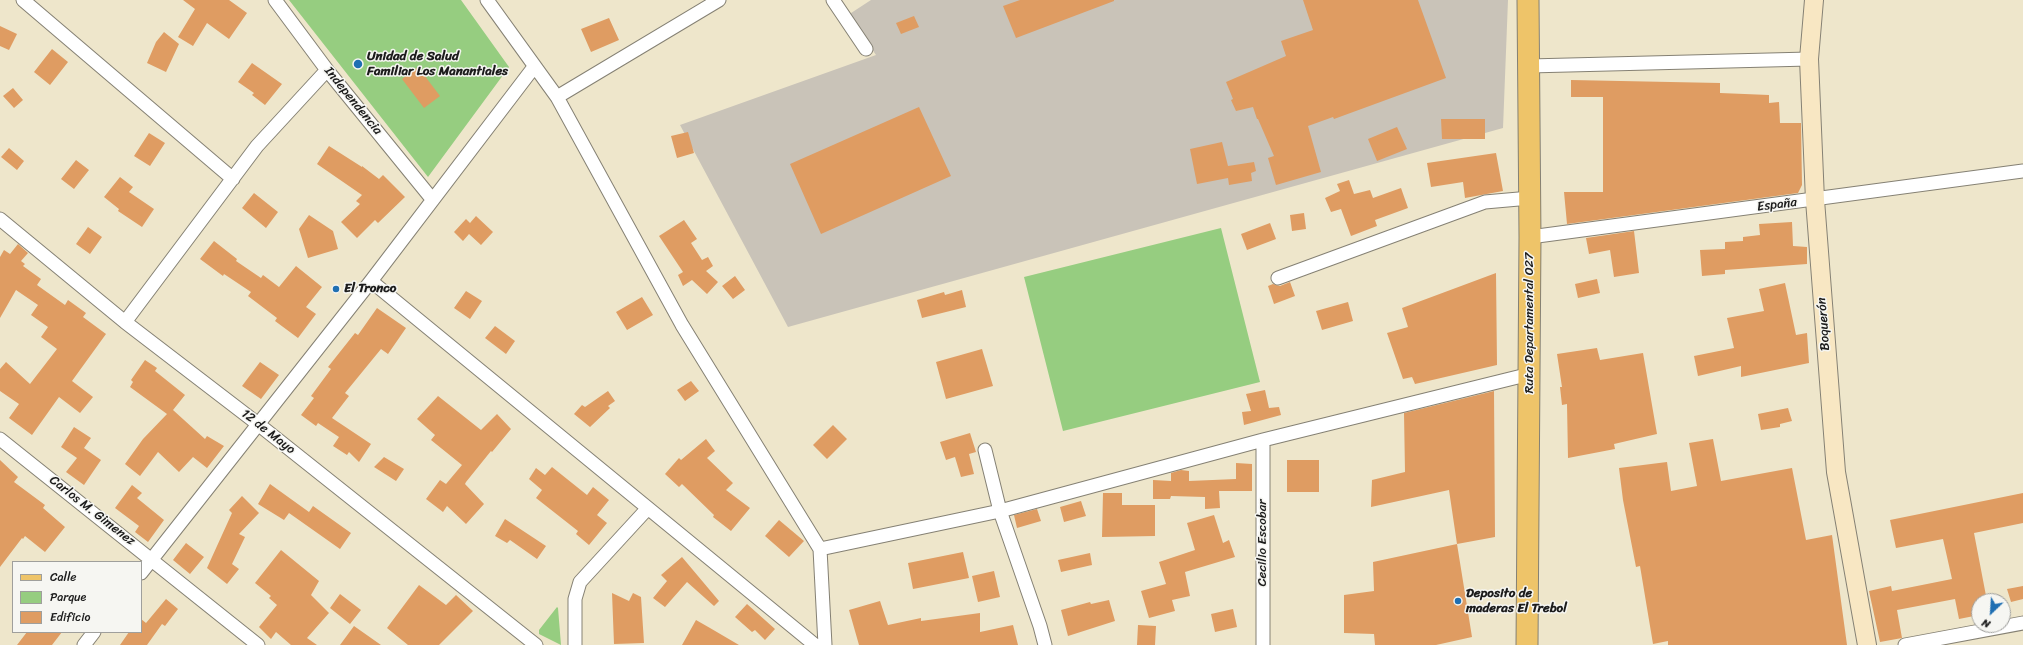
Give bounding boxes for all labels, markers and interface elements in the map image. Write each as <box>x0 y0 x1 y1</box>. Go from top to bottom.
place label: Unidad de Salud Familiar Los Manantiales <box>367 49 508 80</box>
marker: Unidad de Salud Familiar Los Manantiales <box>352 58 364 70</box>
street label: Independencia <box>321 64 385 138</box>
street label: España <box>1756 195 1798 215</box>
street label: Ruta Departamental 027 <box>1522 252 1538 394</box>
place label: El Tronco <box>344 281 396 297</box>
marker: El Tronco <box>331 284 341 294</box>
street label: Boquerón <box>1814 297 1834 351</box>
street label: 12 de Mayo <box>238 406 298 458</box>
street label: Carlos M. Gimenez <box>46 473 138 549</box>
street label: Cecilio Escobar <box>1255 499 1271 587</box>
legend <box>12 561 142 633</box>
text: Calle <box>50 566 77 588</box>
text: Parque <box>50 586 86 608</box>
place label: Deposito de maderas El Trebol <box>1466 586 1567 617</box>
north arrow <box>1971 593 2011 633</box>
marker: Deposito de maderas El Trebol <box>1453 596 1463 606</box>
text: Edificio <box>50 606 90 628</box>
text: N <box>1979 613 1994 634</box>

